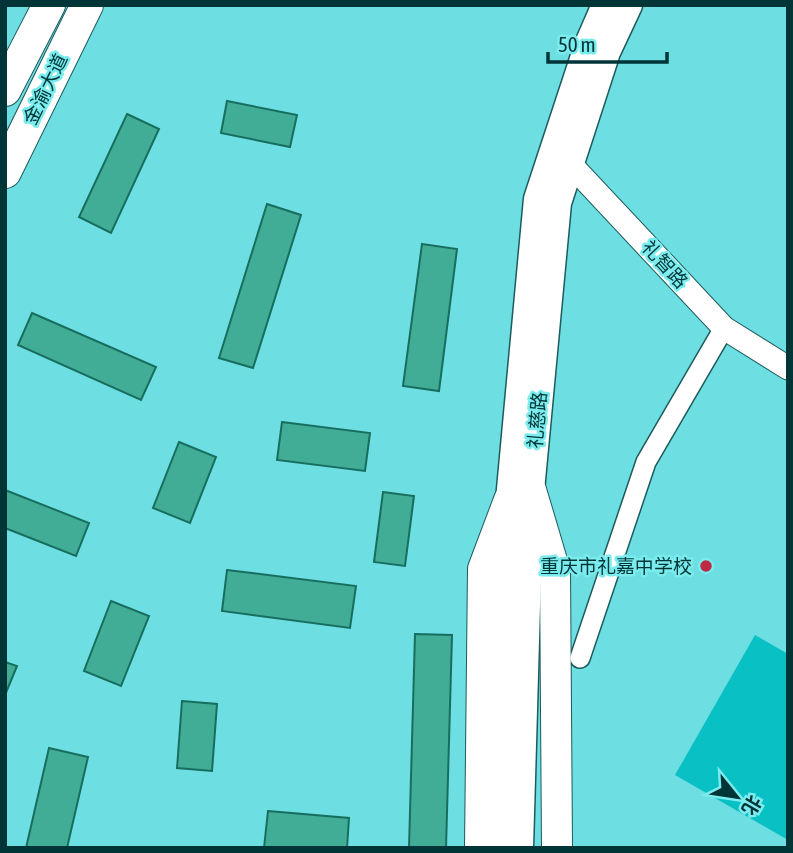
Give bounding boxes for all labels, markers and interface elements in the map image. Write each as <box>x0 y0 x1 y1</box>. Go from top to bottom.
scale bar <box>548 21 667 65</box>
text: 50 m <box>558 32 596 56</box>
street label: 金渝大道 <box>18 50 72 128</box>
street label: 礼智路 <box>638 236 692 292</box>
street label: 礼慈路 <box>524 391 550 449</box>
place label: 重庆市礼嘉中学校 <box>540 555 692 577</box>
marker: 重庆市礼嘉中学校 <box>698 558 714 574</box>
north arrow <box>702 762 772 832</box>
text: 北 <box>737 792 766 819</box>

